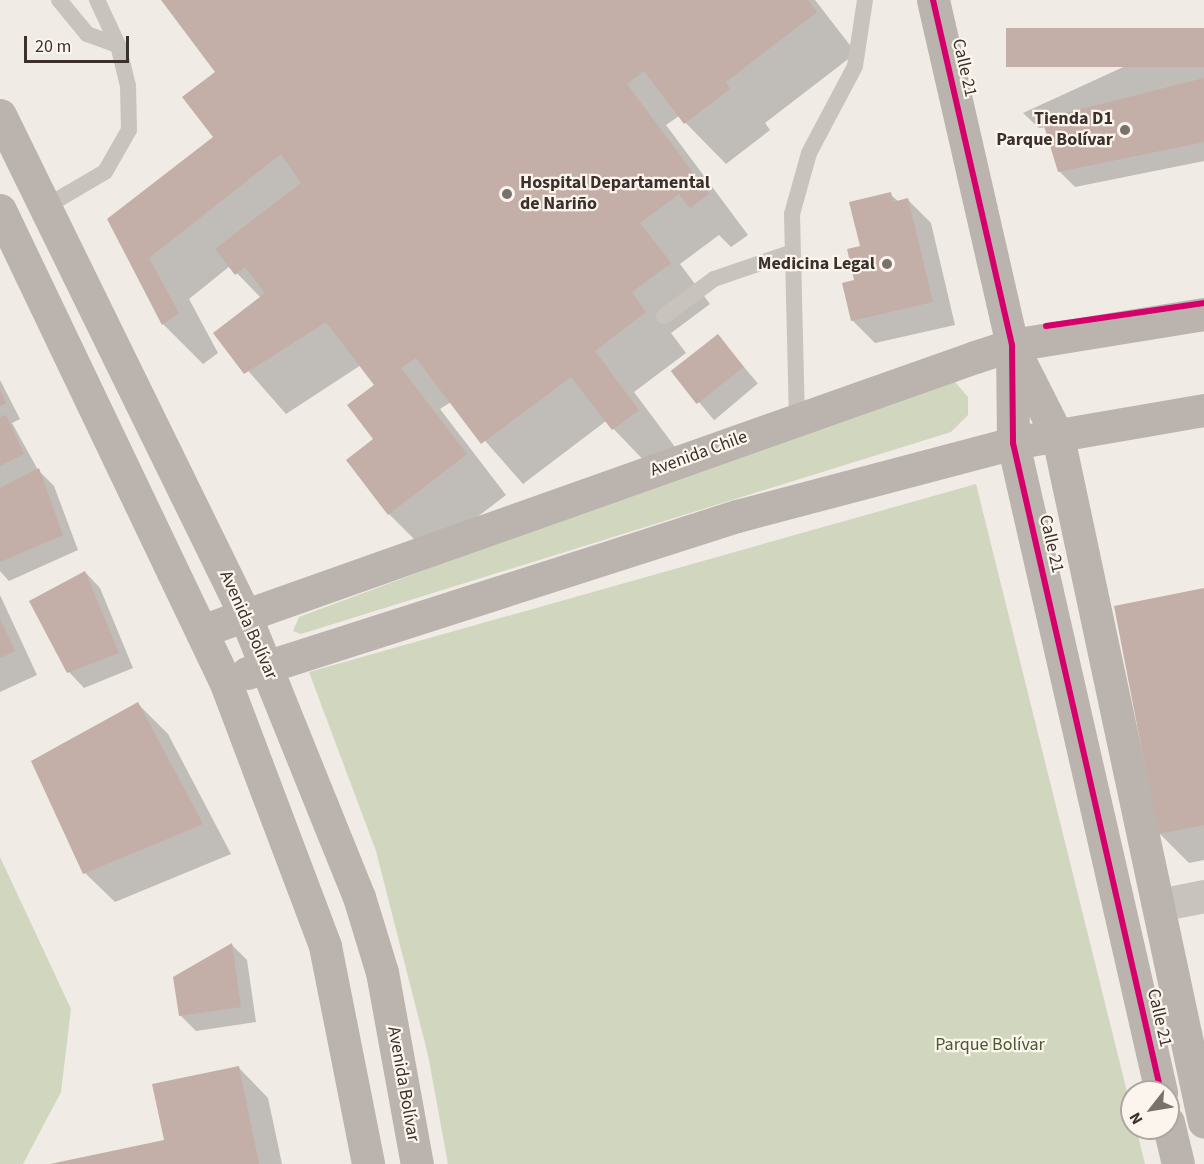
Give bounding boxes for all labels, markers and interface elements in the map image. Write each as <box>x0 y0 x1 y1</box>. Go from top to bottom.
scale bar <box>27 24 132 62</box>
text: 20 m <box>35 34 71 59</box>
street label: Calle 21 <box>947 37 981 99</box>
place label: Tienda D1 Parque Bolívar <box>996 109 1113 152</box>
marker: Tienda D1 Parque Bolívar <box>1118 123 1132 137</box>
place label: Hospital Departamental de Nariño <box>520 173 710 216</box>
marker: Hospital Departamental de Nariño <box>498 185 516 203</box>
place label: Medicina Legal <box>758 253 875 275</box>
marker: Medicina Legal <box>880 257 894 271</box>
street label: Avenida Chile <box>647 426 751 482</box>
street label: Calle 21 <box>1034 513 1068 575</box>
street label: Avenida Bolívar <box>214 567 282 683</box>
street label: Calle 21 <box>1142 987 1176 1049</box>
street label: Avenida Bolívar <box>382 1025 424 1143</box>
park label: Parque Bolívar <box>935 1034 1045 1056</box>
north arrow <box>1120 1080 1180 1140</box>
text: N <box>1124 1108 1148 1128</box>

